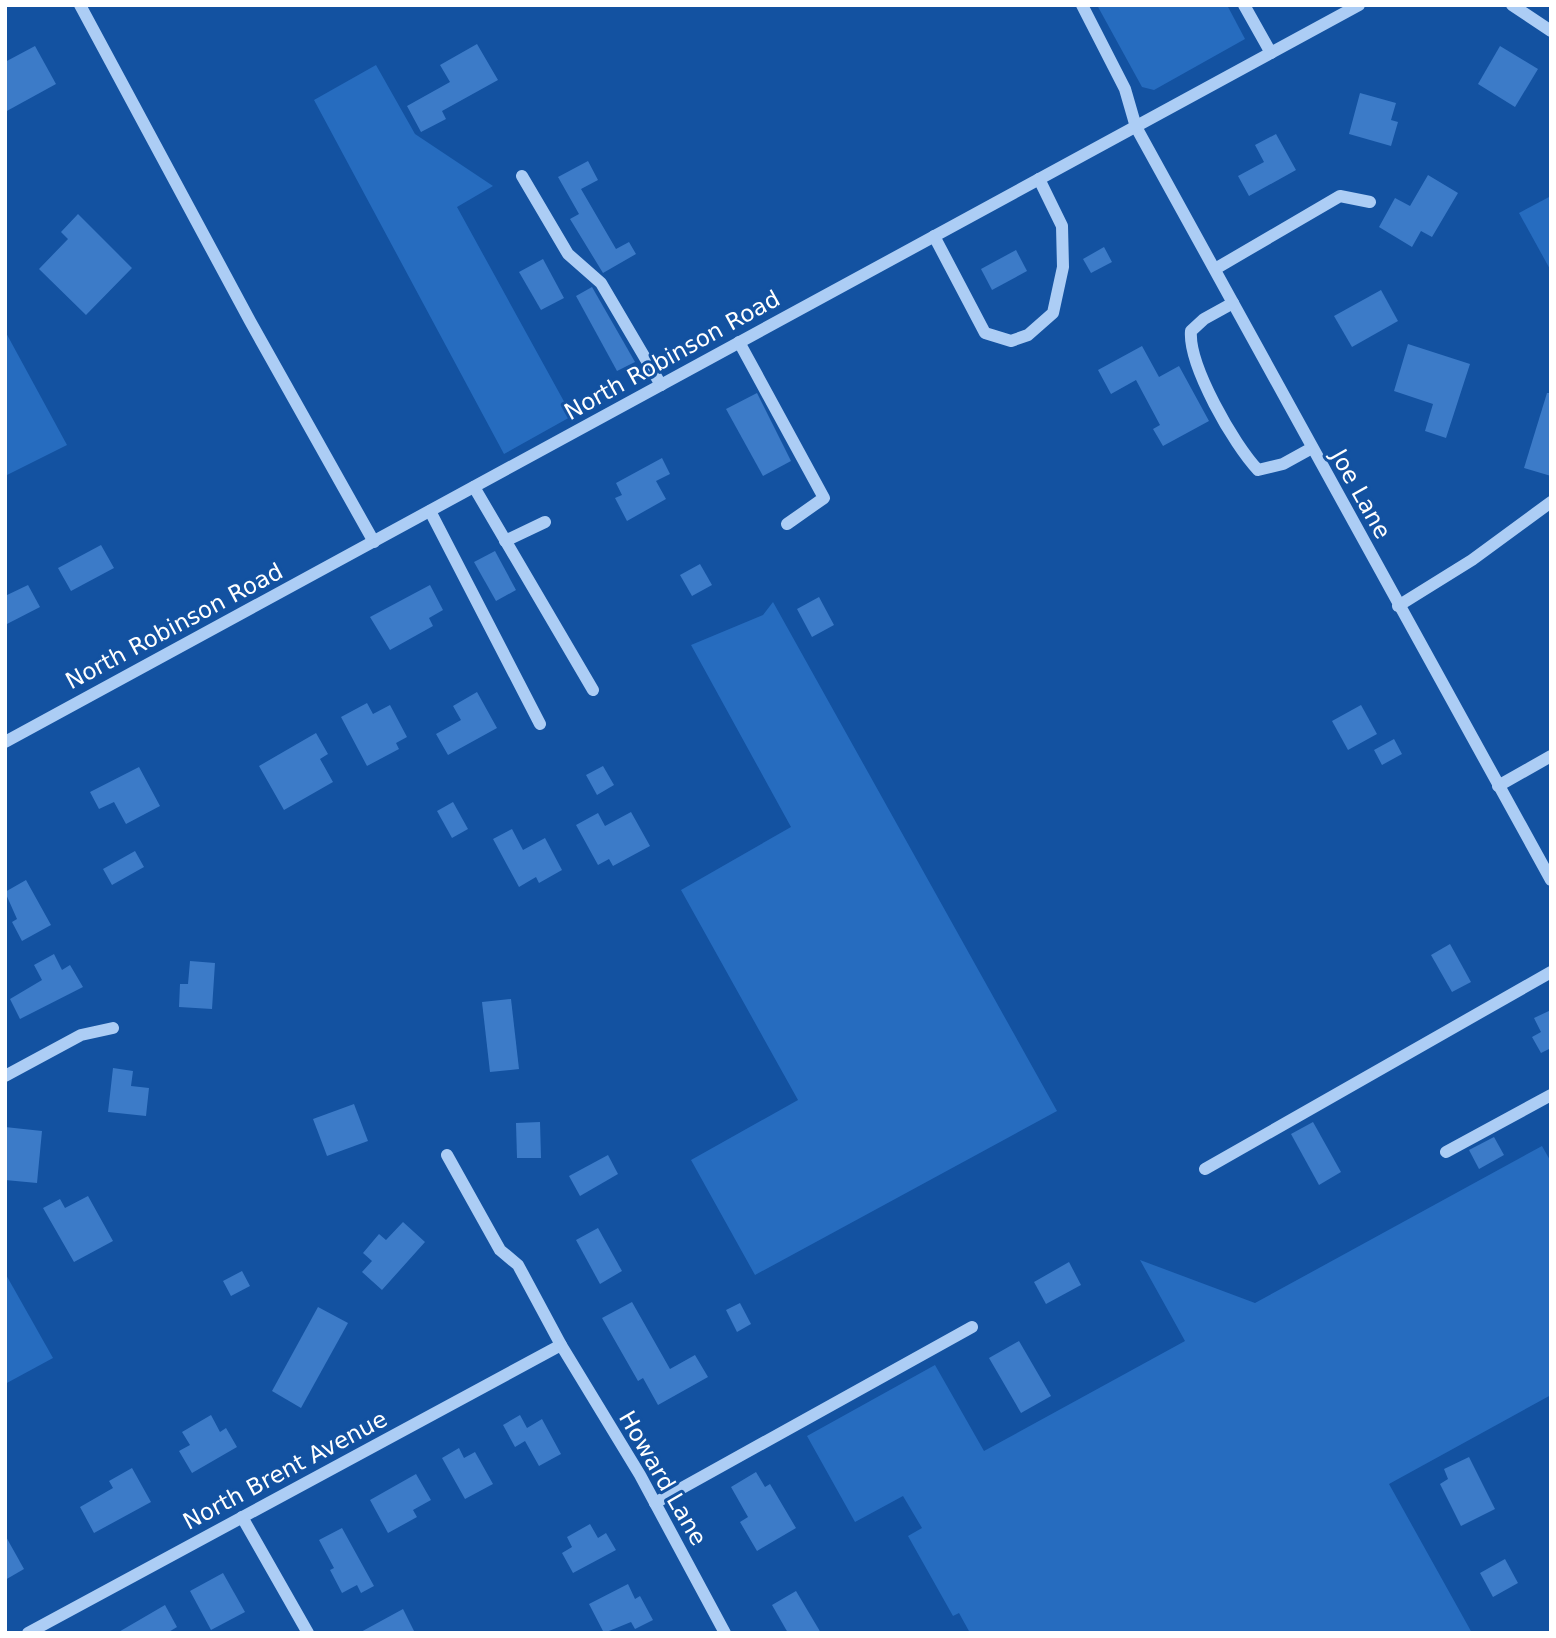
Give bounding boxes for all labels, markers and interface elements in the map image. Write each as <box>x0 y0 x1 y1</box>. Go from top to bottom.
street label: North Robinson Road <box>560 285 784 425</box>
street label: Joe Lane <box>1325 443 1396 543</box>
street label: North Robinson Road <box>61 558 287 694</box>
street label: North Brent Avenue <box>179 1405 391 1535</box>
street label: Howard Lane <box>614 1406 712 1550</box>

